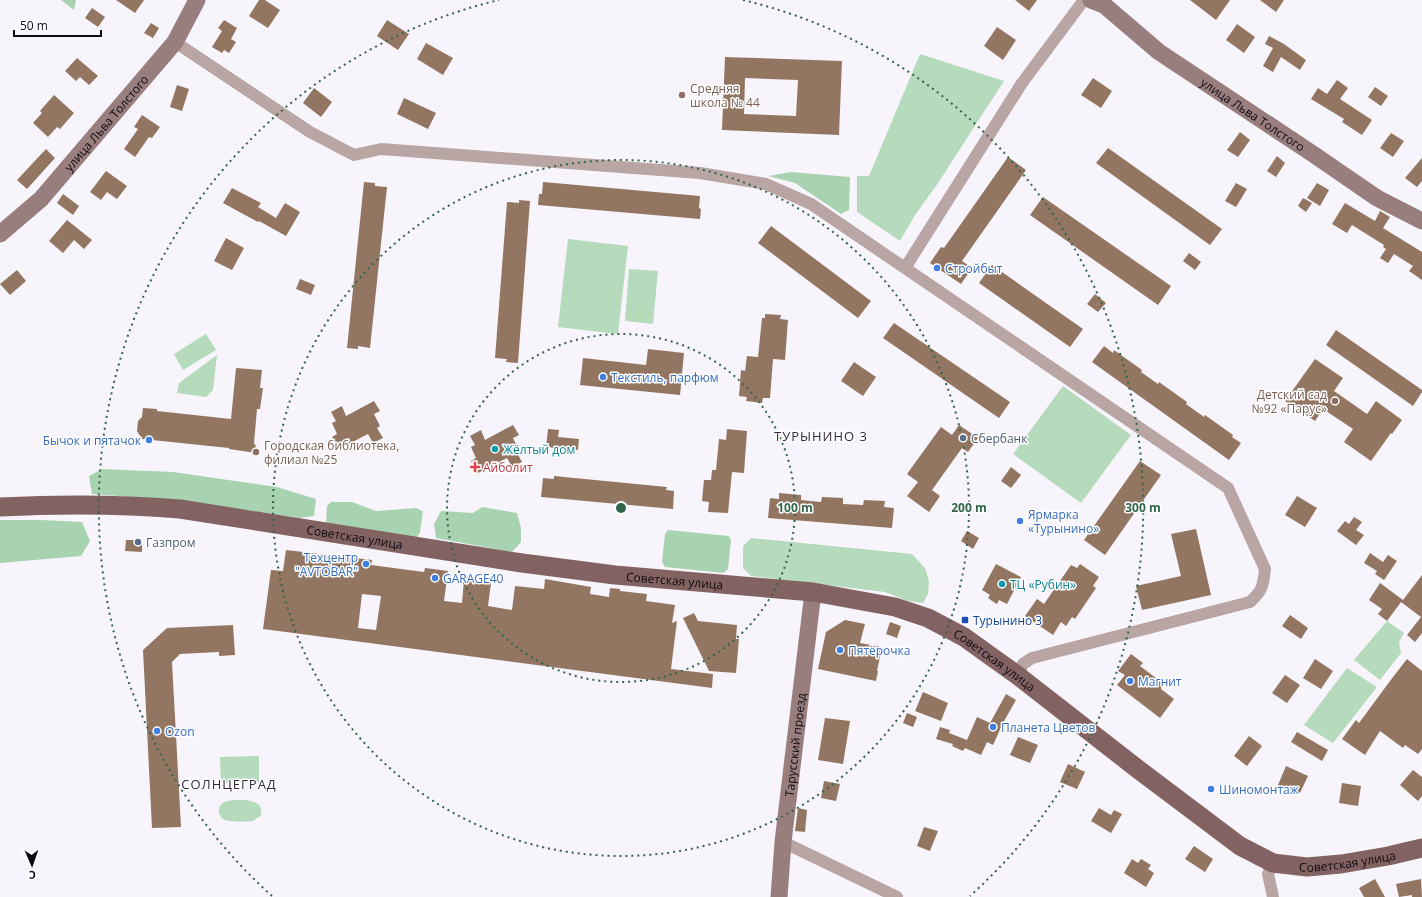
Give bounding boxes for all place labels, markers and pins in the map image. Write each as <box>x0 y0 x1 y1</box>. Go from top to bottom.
place label: Средняя школа № 44 <box>690 80 760 111</box>
marker: Средняя школа № 44 <box>677 90 687 100</box>
place label: Стройбыт <box>945 260 1003 277</box>
marker: Стройбыт <box>932 263 942 273</box>
place label: Текстиль, парфюм <box>611 369 719 386</box>
marker: Текстиль, парфюм <box>598 372 608 382</box>
place label: Детский сад №92 «Парус» <box>1252 386 1327 417</box>
marker: Детский сад №92 «Парус» <box>1330 396 1340 406</box>
place label: Сбербанк <box>971 430 1028 447</box>
place label: Бычок и пятачок <box>43 432 142 449</box>
marker: Сбербанк <box>958 433 968 443</box>
marker: Бычок и пятачок <box>144 435 154 445</box>
place label: Городская библиотека, филиал №25 <box>264 437 399 468</box>
place label: Жёлтый дом <box>503 441 575 458</box>
marker: Жёлтый дом <box>490 444 500 454</box>
marker: Городская библиотека, филиал №25 <box>251 447 261 457</box>
place label: Айболит <box>483 459 533 476</box>
marker: Айболит <box>470 462 480 472</box>
centre of rings <box>614 501 628 515</box>
place label: Ярмарка «Турынино» <box>1028 506 1099 537</box>
marker: Ярмарка «Турынино» <box>1015 516 1025 526</box>
place label: Газпром <box>146 534 196 551</box>
marker: Газпром <box>133 537 143 547</box>
place label: Техцентр "AVTOBAR" <box>295 549 358 580</box>
marker: Техцентр "AVTOBAR" <box>361 559 371 569</box>
place label: GARAGE40 <box>443 570 504 587</box>
marker: GARAGE40 <box>430 573 440 583</box>
place label: ТЦ «Рубин» <box>1010 576 1076 593</box>
marker: ТЦ «Рубин» <box>997 579 1007 589</box>
place label: Турынино 3 <box>973 612 1042 629</box>
marker: Турынино 3 <box>960 615 970 625</box>
place label: Пятёрочка <box>848 642 910 659</box>
marker: Пятёрочка <box>835 645 845 655</box>
place label: Магнит <box>1138 673 1182 690</box>
marker: Магнит <box>1125 676 1135 686</box>
place label: Планета Цветов <box>1001 719 1095 736</box>
marker: Планета Цветов <box>988 722 998 732</box>
place label: Ozon <box>165 723 195 740</box>
marker: Ozon <box>152 726 162 736</box>
place label: Шиномонтаж <box>1219 781 1299 798</box>
marker: Шиномонтаж <box>1206 784 1216 794</box>

